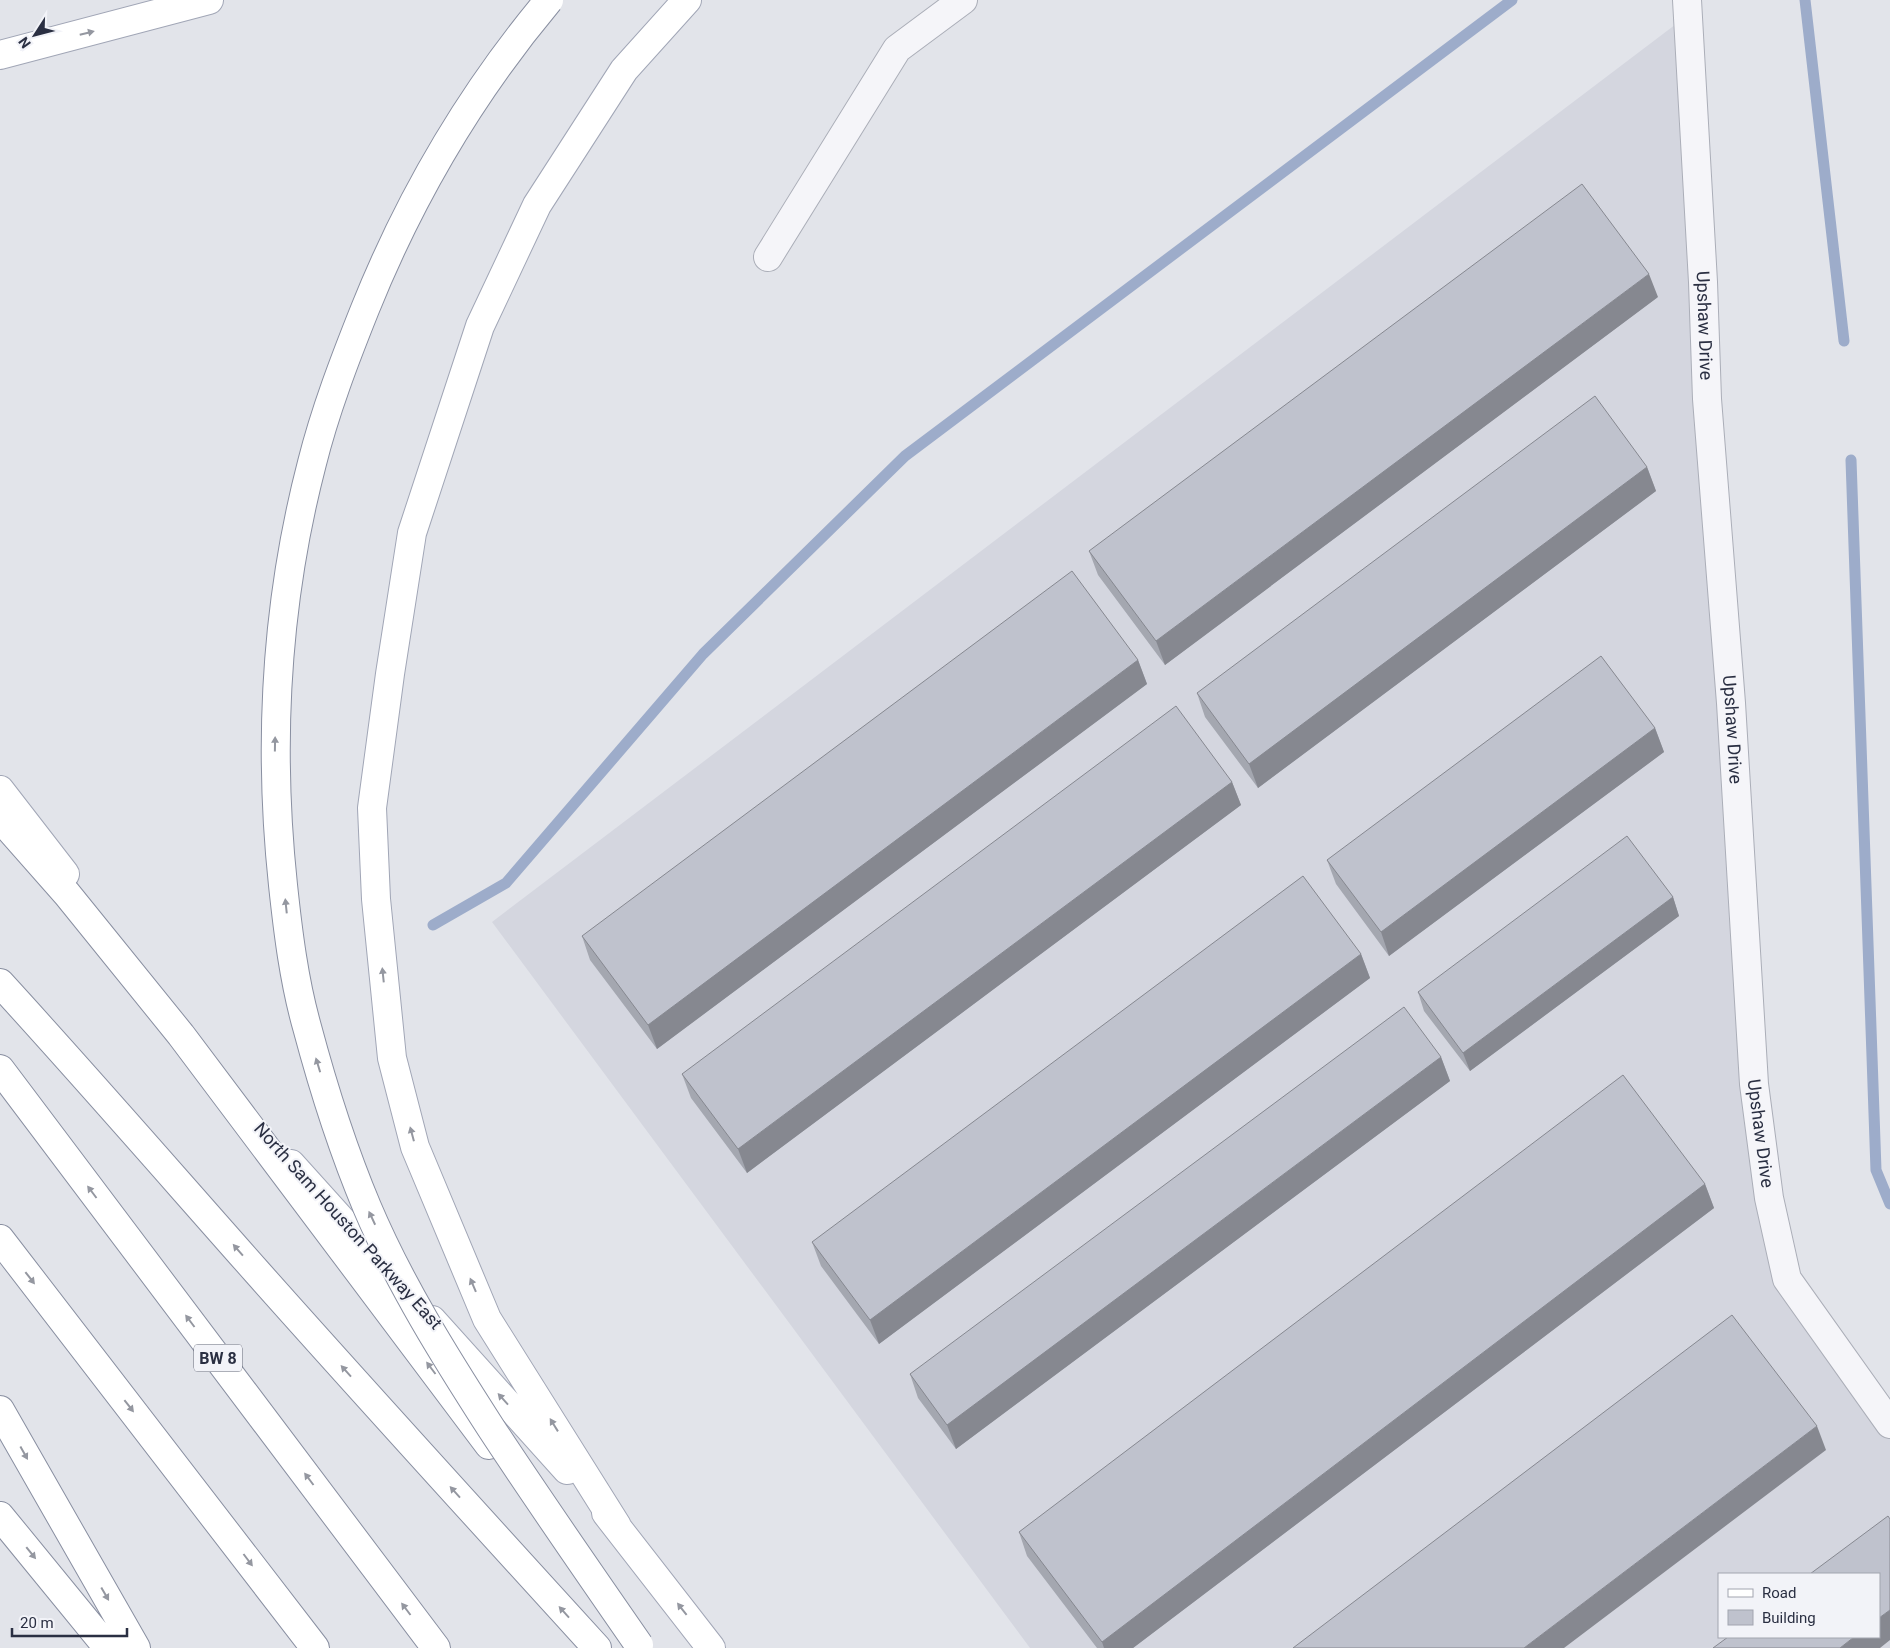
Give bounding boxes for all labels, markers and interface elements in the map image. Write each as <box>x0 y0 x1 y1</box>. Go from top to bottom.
north arrow <box>10 10 60 60</box>
one-way arrow <box>79 29 94 37</box>
text: N <box>15 34 34 51</box>
street label: Upshaw Drive <box>1692 270 1717 380</box>
street label: Upshaw Drive <box>1719 674 1747 785</box>
one-way arrow <box>271 736 279 752</box>
one-way arrow <box>282 898 290 914</box>
one-way arrow <box>379 967 387 983</box>
one-way arrow <box>314 1057 322 1072</box>
street label: Upshaw Drive <box>1743 1078 1779 1189</box>
street label: North Sam Houston Parkway East <box>250 1118 447 1333</box>
one-way arrow <box>408 1127 416 1142</box>
one-way arrow <box>87 1186 98 1199</box>
one-way arrow <box>368 1211 376 1225</box>
one-way arrow <box>233 1244 244 1256</box>
one-way arrow <box>24 1271 35 1284</box>
one-way arrow <box>469 1278 477 1292</box>
one-way arrow <box>185 1314 195 1328</box>
road number: BW 8 <box>194 1345 242 1372</box>
one-way arrow <box>426 1361 436 1375</box>
one-way arrow <box>340 1366 352 1378</box>
one-way arrow <box>497 1392 508 1405</box>
one-way arrow <box>124 1400 135 1413</box>
one-way arrow <box>549 1419 559 1432</box>
one-way arrow <box>19 1446 28 1460</box>
one-way arrow <box>304 1472 314 1486</box>
one-way arrow <box>449 1486 460 1499</box>
one-way arrow <box>25 1547 36 1560</box>
one-way arrow <box>243 1553 253 1567</box>
legend <box>1718 1573 1880 1638</box>
text: Road <box>1762 1584 1796 1602</box>
one-way arrow <box>100 1587 109 1600</box>
one-way arrow <box>401 1603 412 1616</box>
one-way arrow <box>676 1603 687 1616</box>
scale bar <box>12 1606 128 1638</box>
one-way arrow <box>558 1606 570 1618</box>
text: Building <box>1762 1609 1816 1627</box>
text: 20 m <box>20 1614 54 1632</box>

